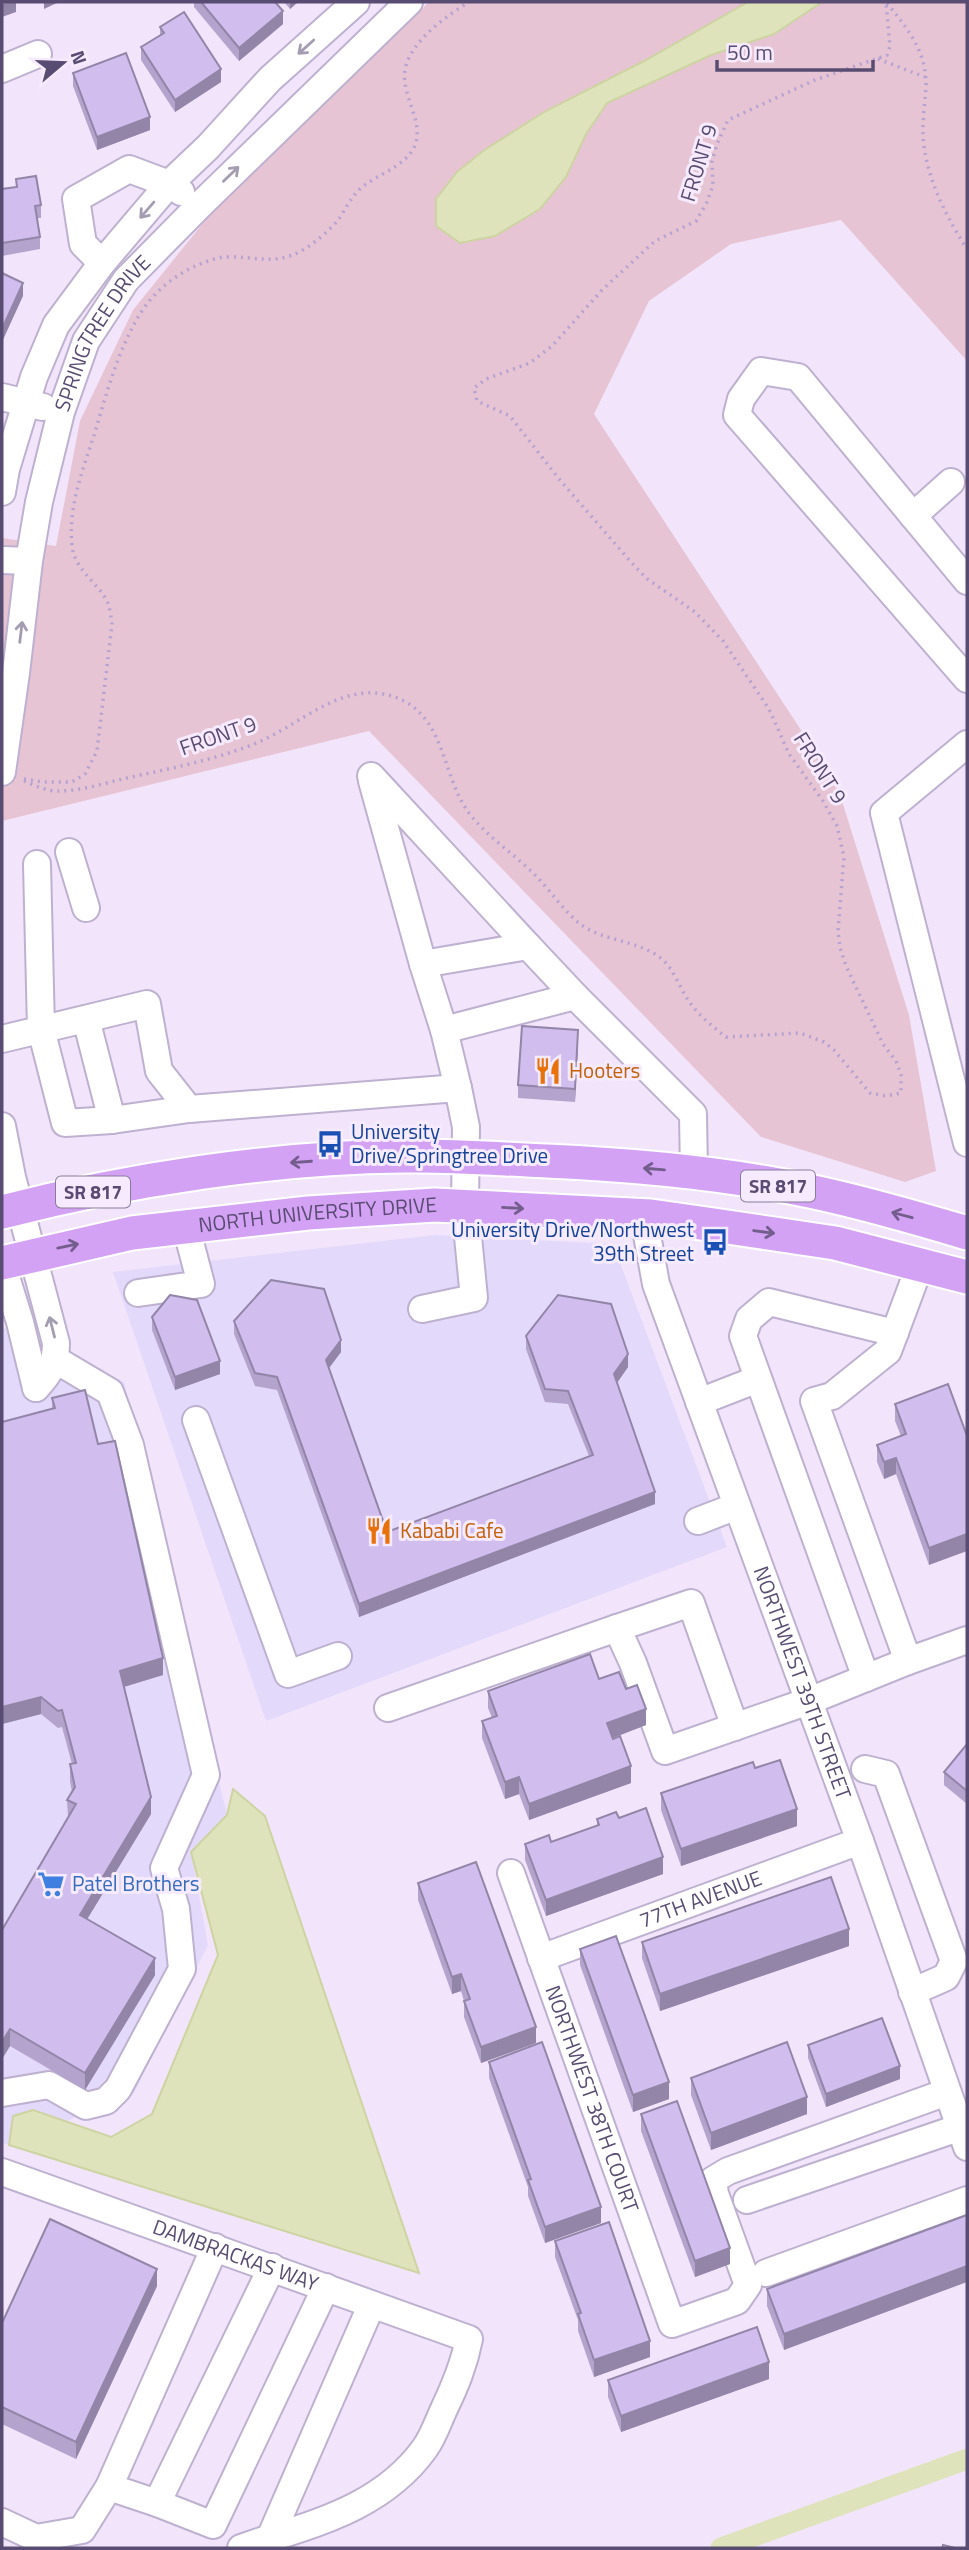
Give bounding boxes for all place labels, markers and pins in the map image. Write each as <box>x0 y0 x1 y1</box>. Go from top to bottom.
place label: Hooters <box>569 1054 640 1086</box>
restaurant icon: Hooters <box>533 1056 563 1086</box>
place label: University Drive/Springtree Drive <box>351 1115 548 1171</box>
bus stop icon: University Drive/Springtree Drive <box>315 1129 345 1159</box>
place label: University Drive/Northwest 39th Street <box>451 1213 695 1269</box>
bus stop icon: University Drive/Northwest 39th Street <box>700 1227 730 1257</box>
place label: Kababi Cafe <box>400 1514 504 1546</box>
restaurant icon: Kababi Cafe <box>364 1516 394 1546</box>
place label: Patel Brothers <box>72 1867 200 1899</box>
supermarket icon: Patel Brothers <box>36 1869 66 1899</box>

